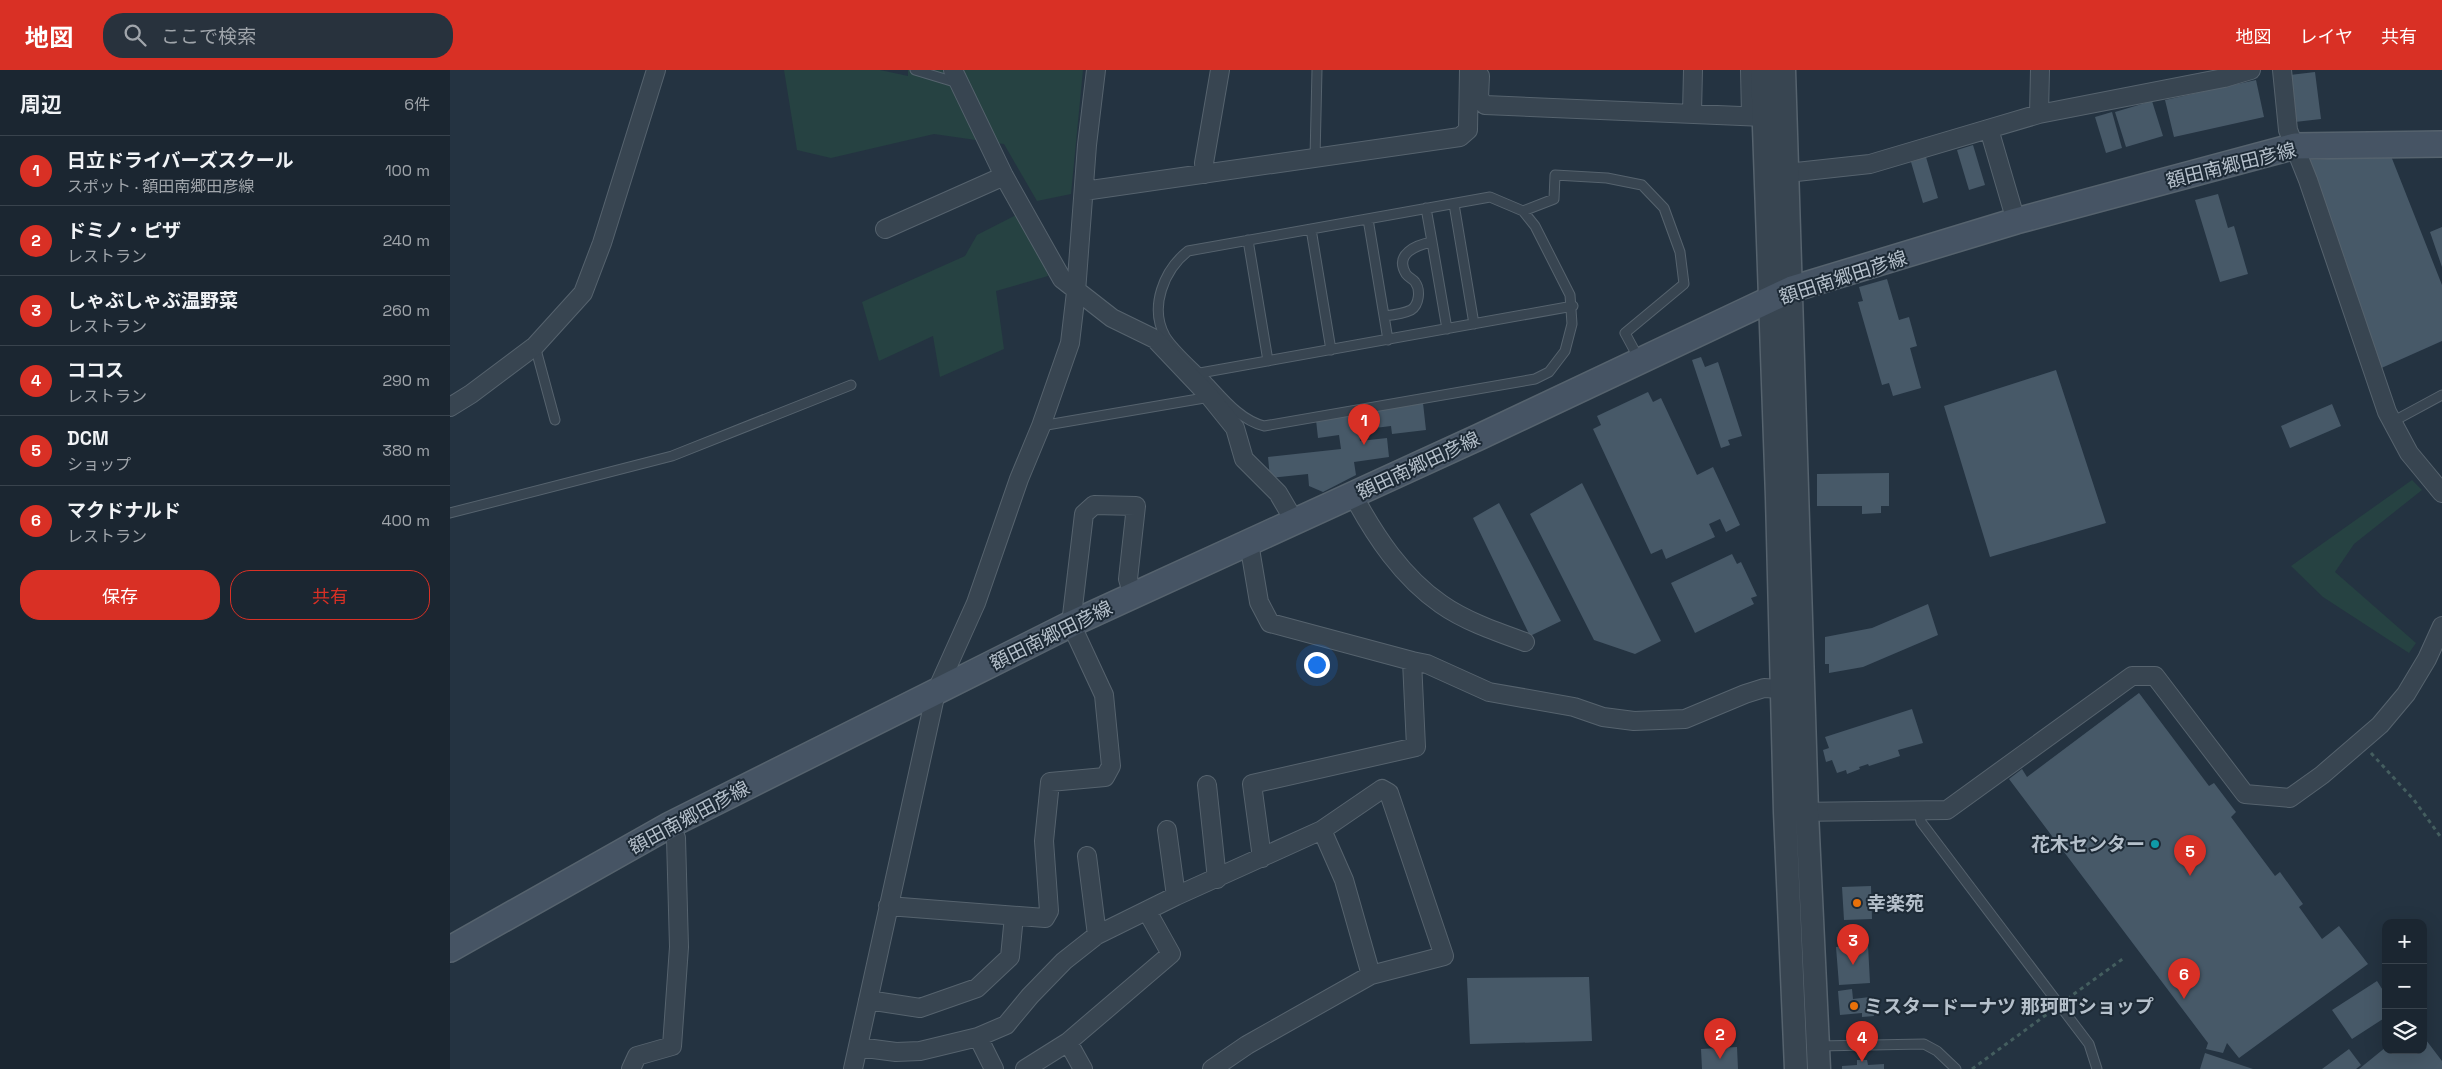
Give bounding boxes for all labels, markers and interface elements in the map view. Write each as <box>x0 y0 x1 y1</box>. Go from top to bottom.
search box <box>103 13 453 58</box>
icon: search <box>121 21 149 49</box>
text: 地図 <box>25 22 73 53</box>
text: ここで検索 <box>161 24 256 49</box>
text: 地図 <box>2236 25 2272 48</box>
text: レイヤ <box>2300 25 2353 48</box>
text: 共有 <box>2381 25 2417 48</box>
text: 周辺 <box>20 91 62 118</box>
text: 6件 <box>404 94 430 115</box>
street label: 額田南郷田彦線 <box>2164 137 2299 194</box>
text: 日立ドライバーズスクール <box>67 148 294 173</box>
text: 1 <box>32 160 40 181</box>
text: 100 m <box>385 160 430 181</box>
text: スポット · 額田南郷田彦線 <box>67 176 254 197</box>
text: ドミノ・ピザ <box>67 218 181 243</box>
text: 2 <box>31 230 41 251</box>
text: 240 m <box>383 230 430 251</box>
street label: 額田南郷田彦線 <box>1776 245 1910 310</box>
text: レストラン <box>67 246 147 267</box>
text: しゃぶしゃぶ温野菜 <box>67 288 238 313</box>
text: 3 <box>31 300 41 321</box>
text: 260 m <box>382 300 430 321</box>
text: レストラン <box>67 316 147 337</box>
text: ココス <box>67 358 124 383</box>
text: 4 <box>31 370 41 391</box>
text: 290 m <box>382 370 430 391</box>
text: レストラン <box>67 386 147 407</box>
pin: 1 <box>1348 404 1380 445</box>
text: DCM <box>67 426 109 451</box>
street label: 額田南郷田彦線 <box>1353 426 1484 505</box>
text: 5 <box>31 440 41 461</box>
text: 380 m <box>382 440 430 461</box>
text: ショップ <box>67 454 131 475</box>
text: マクドナルド <box>67 498 181 523</box>
text: 6 <box>31 510 41 531</box>
text: 400 m <box>382 510 430 531</box>
text: レストラン <box>67 526 147 547</box>
button: 保存 <box>20 570 220 620</box>
button: 共有 <box>230 570 430 620</box>
street label: 額田南郷田彦線 <box>986 595 1116 676</box>
your location <box>1304 652 1330 678</box>
street label: 額田南郷田彦線 <box>625 775 754 860</box>
place label: 花木センター <box>2031 832 2145 857</box>
pin: 5 <box>2174 835 2206 876</box>
marker: 花木センター <box>2149 838 2161 850</box>
place label: 幸楽苑 <box>1867 891 1924 916</box>
marker: 幸楽苑 <box>1851 897 1863 909</box>
map controls <box>2382 919 2427 1054</box>
button: + <box>2382 919 2427 964</box>
pin: 3 <box>1837 924 1869 965</box>
pin: 6 <box>2168 958 2200 999</box>
button: − <box>2382 964 2427 1009</box>
place label: ミスタードーナツ 那珂町ショップ <box>1864 994 2154 1019</box>
marker: ミスタードーナツ 那珂町ショップ <box>1848 1000 1860 1012</box>
button: layers <box>2382 1009 2427 1054</box>
pin: 2 <box>1704 1018 1736 1059</box>
pin: 4 <box>1846 1021 1878 1062</box>

